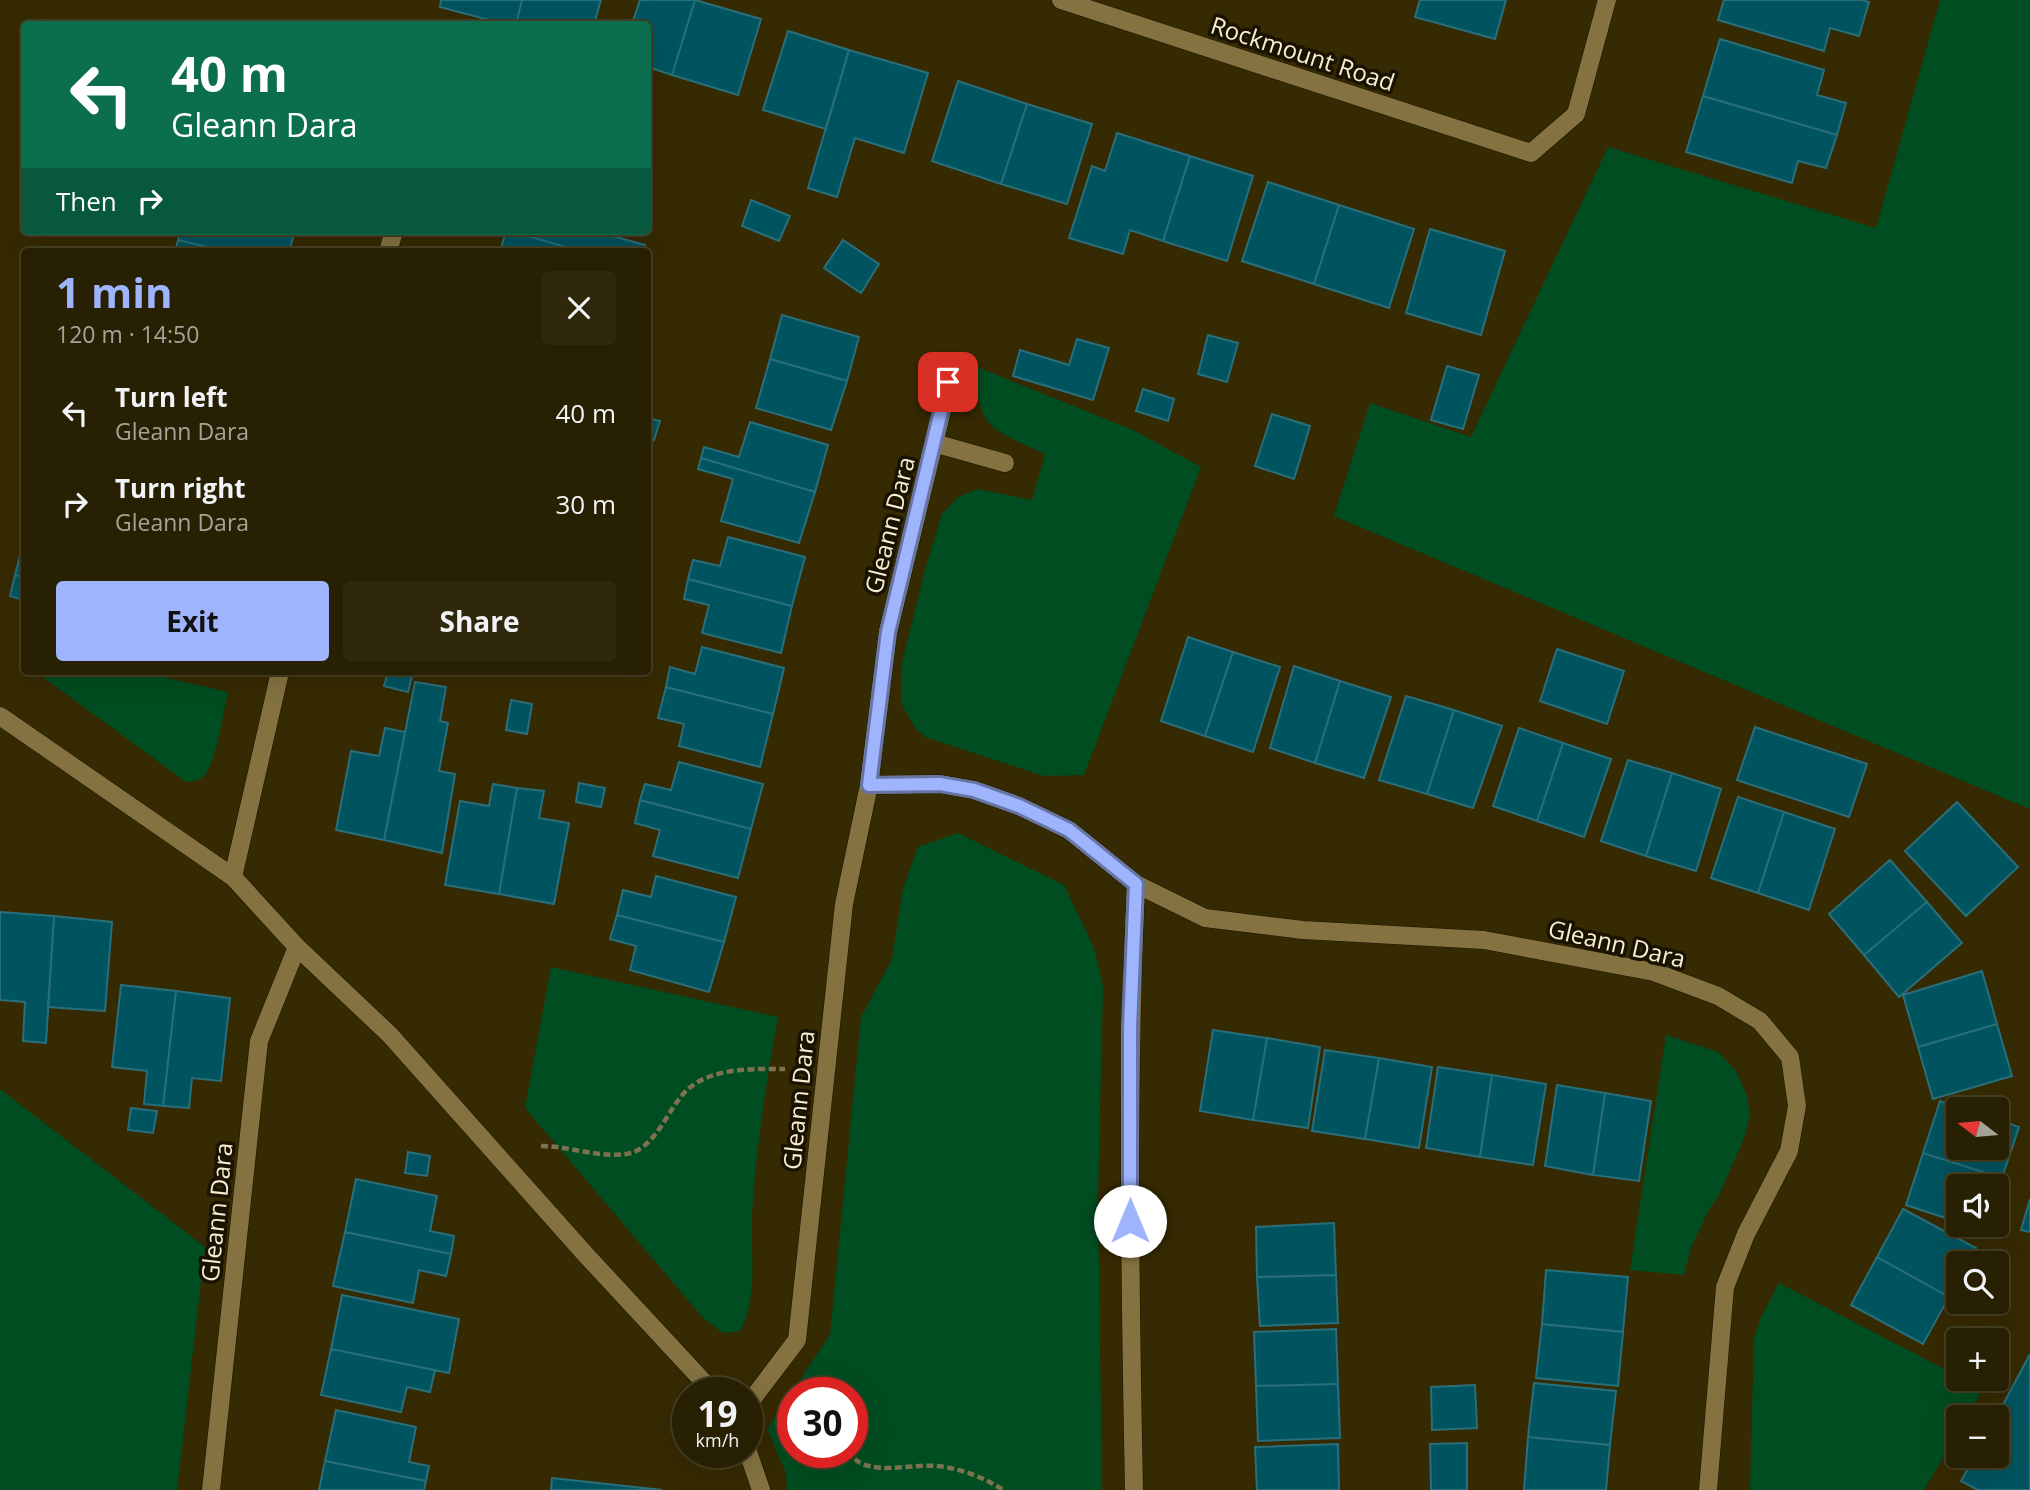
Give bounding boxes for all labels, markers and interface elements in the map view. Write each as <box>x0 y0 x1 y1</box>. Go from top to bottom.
street label: Rockmount Road <box>1207 8 1399 98</box>
text: 40 m <box>171 40 288 106</box>
icon: left <box>56 49 147 140</box>
text: Gleann Dara <box>171 103 358 146</box>
icon: right <box>131 182 169 220</box>
text: Then <box>56 183 117 219</box>
text: 1 min <box>56 263 173 320</box>
button: close <box>542 271 616 345</box>
text: 120 m · 14:50 <box>56 318 199 350</box>
pin <box>918 352 978 412</box>
icon: arrive <box>929 363 967 401</box>
text: Turn left <box>115 379 227 415</box>
icon: left <box>56 394 94 432</box>
text: 40 m <box>555 395 616 431</box>
text: Gleann Dara <box>115 415 249 447</box>
street label: Gleann Dara <box>856 453 922 597</box>
text: Turn right <box>115 470 246 506</box>
icon: right <box>56 485 94 523</box>
text: 30 m <box>555 486 616 522</box>
text: Gleann Dara <box>115 506 249 538</box>
button: Exit <box>56 581 329 661</box>
button: Share <box>343 581 616 661</box>
street label: Gleann Dara <box>1545 911 1689 975</box>
street label: Gleann Dara <box>774 1029 822 1171</box>
north arrow <box>1946 1097 2009 1160</box>
map controls <box>1946 1097 2009 1468</box>
street label: Gleann Dara <box>192 1141 240 1283</box>
button: sound <box>1946 1174 2009 1237</box>
position arrow <box>1093 1184 1167 1258</box>
button: search <box>1946 1251 2009 1314</box>
button: + <box>1946 1328 2009 1391</box>
speed limit sign: 30 <box>777 1377 868 1468</box>
text: 19 <box>697 1390 738 1437</box>
button: − <box>1946 1405 2009 1468</box>
text: km/h <box>696 1428 739 1452</box>

